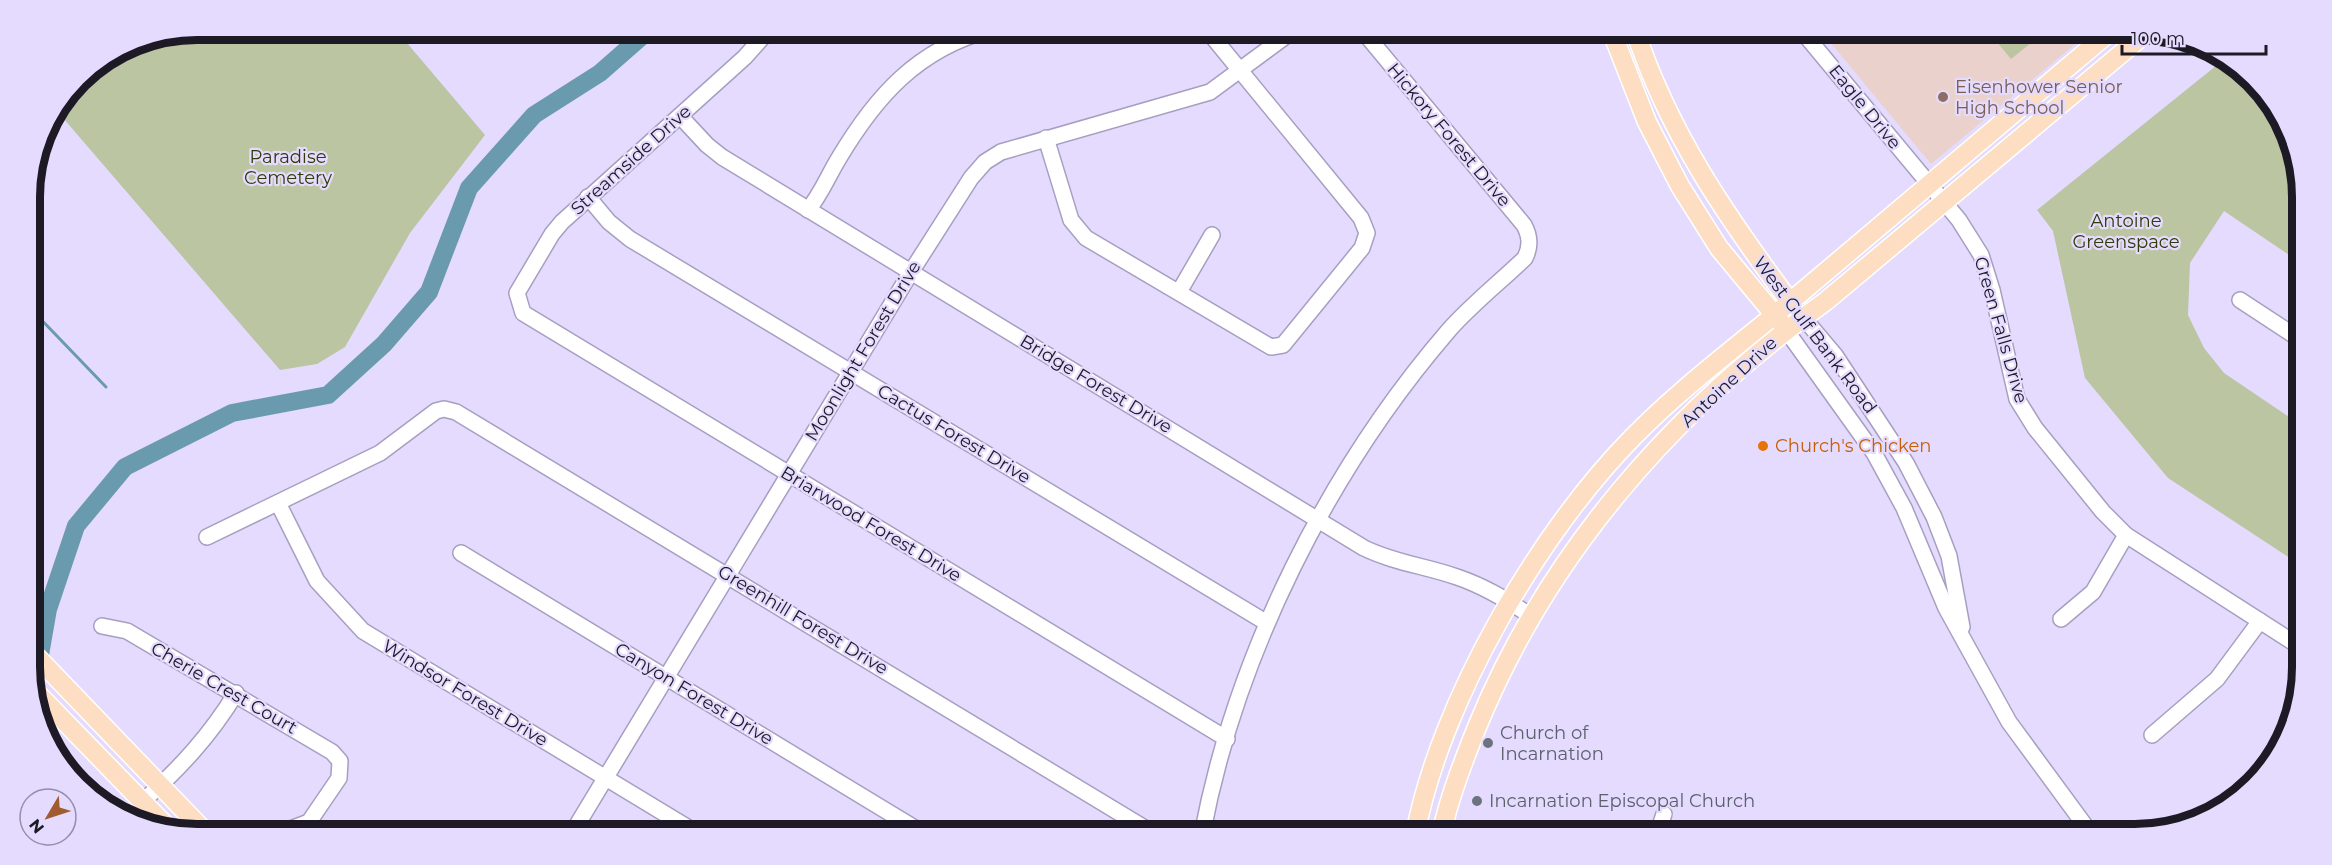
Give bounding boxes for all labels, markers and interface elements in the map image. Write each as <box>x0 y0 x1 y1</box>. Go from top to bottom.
scale bar <box>2122 18 2266 56</box>
text: 100 m <box>2131 28 2185 50</box>
street label: Hickory Forest Drive <box>1382 59 1516 211</box>
street label: Eagle Drive <box>1824 60 1906 154</box>
place label: Eisenhower Senior High School <box>1955 76 2123 119</box>
marker: Eisenhower Senior High School <box>1936 90 1950 104</box>
street label: Streamside Drive <box>566 100 696 220</box>
park label: Paradise Cemetery <box>244 146 332 189</box>
park label: Antoine Greenspace <box>2072 210 2180 253</box>
street label: West Gulf Bank Road <box>1749 252 1881 418</box>
street label: Green Falls Drive <box>1970 254 2032 406</box>
street label: Moonlight Forest Drive <box>800 257 926 445</box>
street label: Bridge Forest Drive <box>1016 330 1176 438</box>
street label: Antoine Drive <box>1676 332 1782 432</box>
street label: Cactus Forest Drive <box>874 380 1035 488</box>
place label: Church's Chicken <box>1775 435 1932 457</box>
marker: Church's Chicken <box>1756 439 1770 453</box>
street label: Briarwood Forest Drive <box>777 461 965 587</box>
street label: Greenhill Forest Drive <box>714 561 892 680</box>
street label: Windsor Forest Drive <box>378 635 552 751</box>
street label: Cherie Crest Court <box>147 637 301 739</box>
street label: Canyon Forest Drive <box>611 638 777 750</box>
place label: Church of Incarnation <box>1500 722 1604 765</box>
marker: Church of Incarnation <box>1481 736 1495 750</box>
north arrow <box>18 787 78 847</box>
place label: Incarnation Episcopal Church <box>1489 790 1755 812</box>
marker: Incarnation Episcopal Church <box>1470 794 1484 808</box>
text: N <box>25 815 48 837</box>

